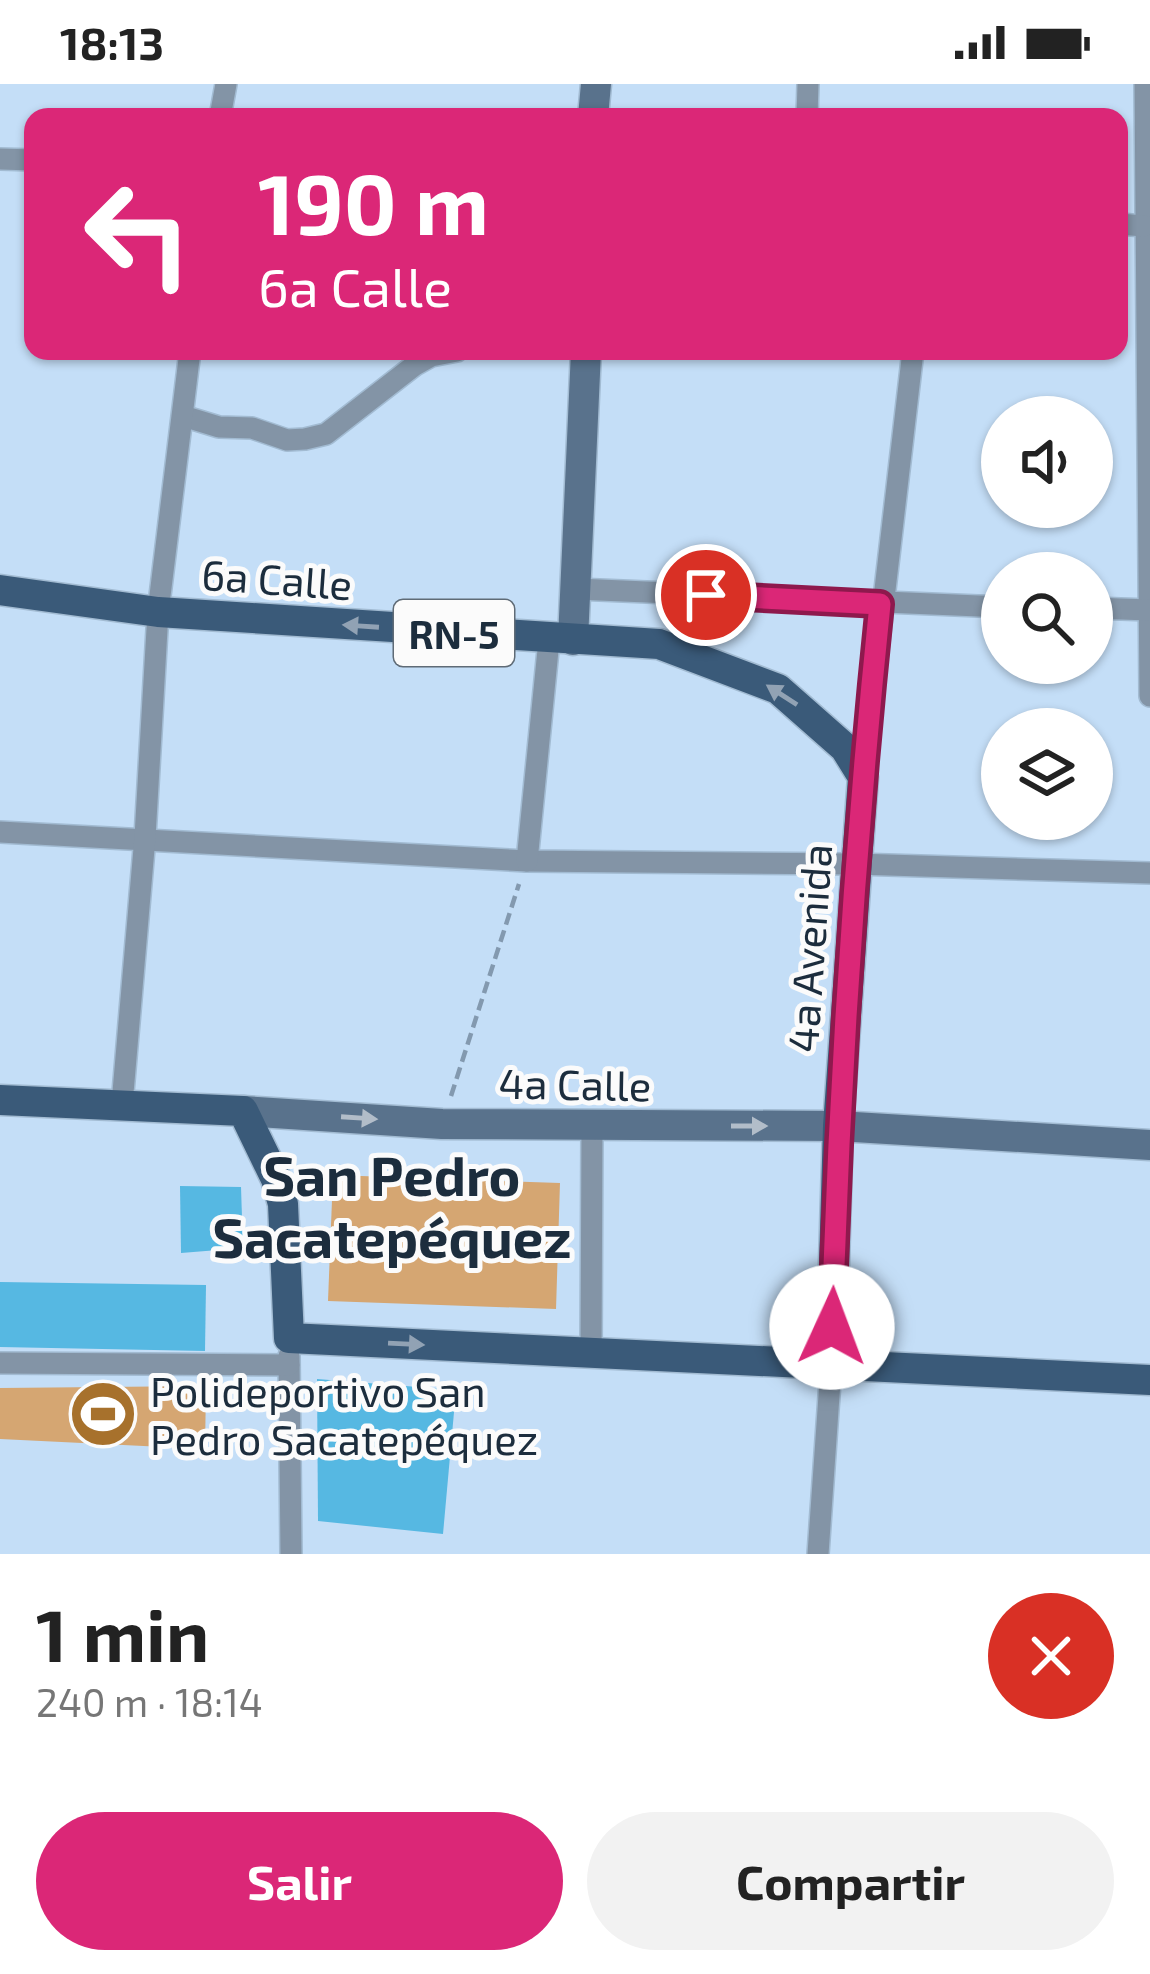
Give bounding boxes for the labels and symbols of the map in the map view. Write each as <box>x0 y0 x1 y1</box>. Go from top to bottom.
pin <box>655 544 757 646</box>
street label: 6a Calle <box>200 548 354 608</box>
road number: RN-5 <box>394 600 514 666</box>
one-way arrow <box>342 617 379 636</box>
one-way arrow <box>765 685 798 707</box>
street label: 4a Avenida <box>776 842 840 1054</box>
street label: 4a Calle <box>498 1057 652 1109</box>
one-way arrow <box>341 1109 378 1128</box>
one-way arrow <box>731 1116 769 1136</box>
district label: San Pedro Sacatepéquez <box>212 1142 572 1269</box>
position arrow <box>769 1264 895 1390</box>
one-way arrow <box>388 1335 426 1354</box>
place label: Polideportivo San Pedro Sacatepéquez <box>150 1365 538 1463</box>
sports icon: Polideportivo San Pedro Sacatepéquez <box>68 1379 138 1449</box>

